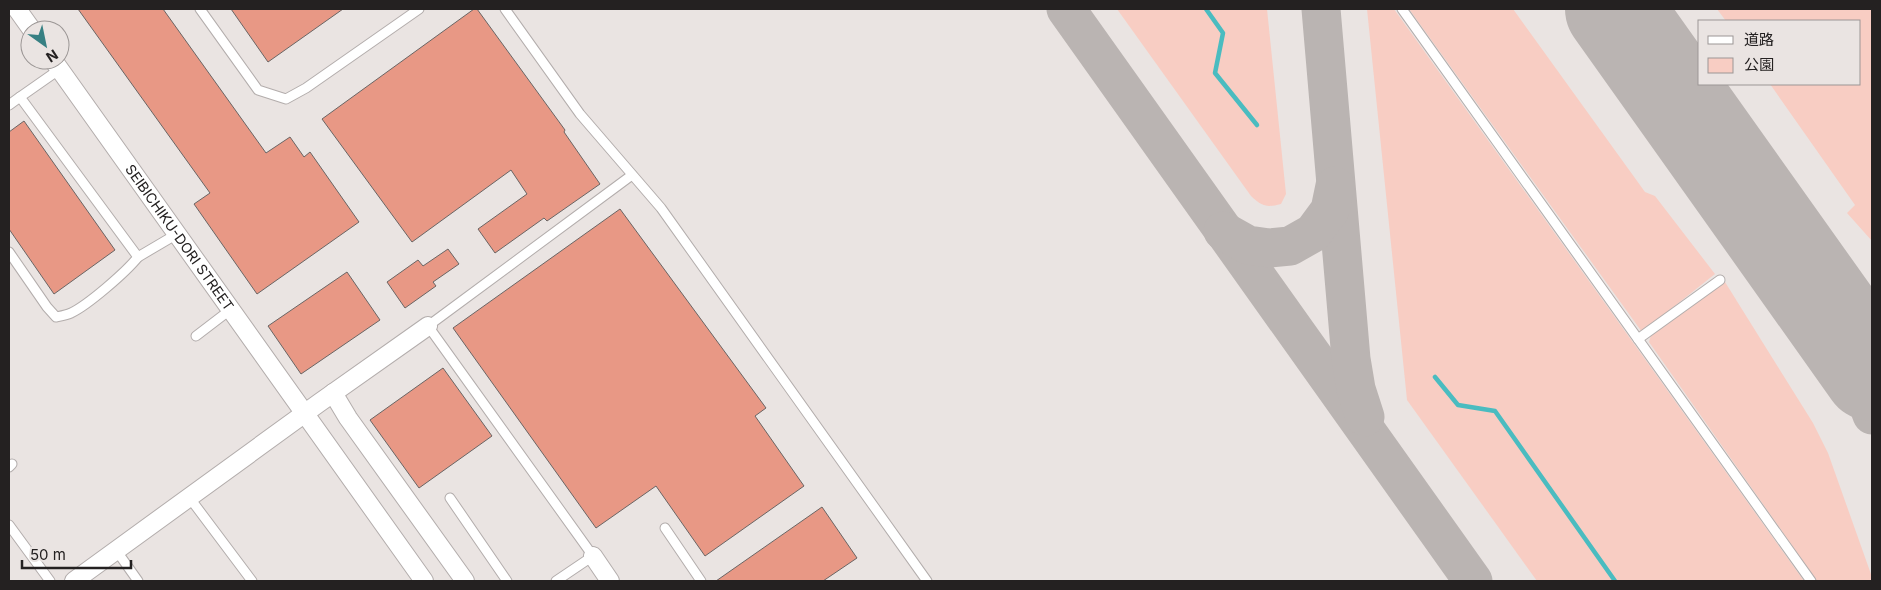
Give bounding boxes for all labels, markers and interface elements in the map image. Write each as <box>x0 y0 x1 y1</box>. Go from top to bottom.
north arrow <box>20 20 70 70</box>
legend <box>1698 20 1861 85</box>
text: 道路 <box>1744 30 1774 49</box>
text: N <box>43 46 61 66</box>
text: 公園 <box>1744 55 1774 74</box>
street label: SEIBICHIKU-DORI STREET <box>122 161 238 314</box>
scale bar <box>22 538 131 570</box>
text: 50 m <box>30 545 66 564</box>

